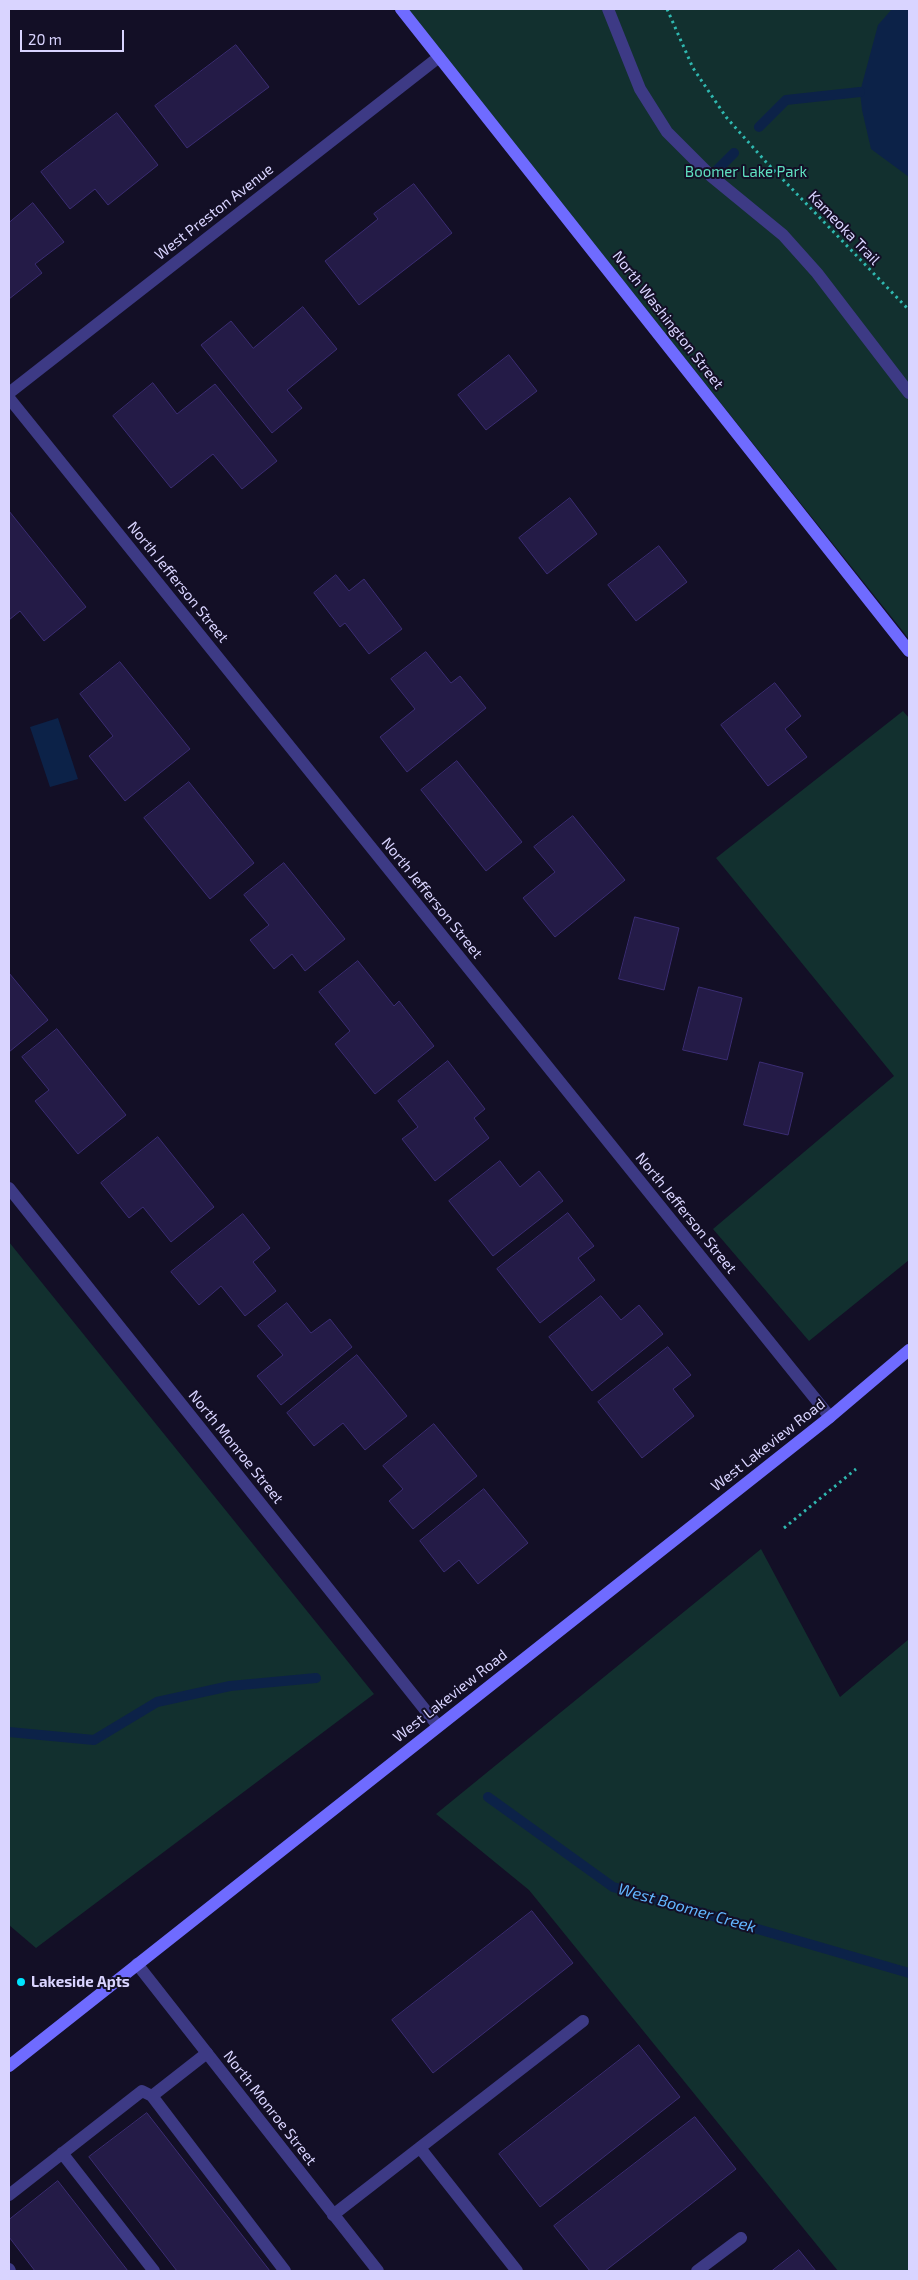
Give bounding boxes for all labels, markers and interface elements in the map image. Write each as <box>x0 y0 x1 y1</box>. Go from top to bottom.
scale bar <box>22 20 126 52</box>
text: 20 m <box>28 30 62 48</box>
street label: West Preston Avenue <box>151 160 277 264</box>
park label: Boomer Lake Park <box>685 163 807 181</box>
street label: Kameoka Trail <box>804 187 884 269</box>
street label: North Washington Street <box>608 247 728 393</box>
street label: North Jefferson Street <box>124 518 232 646</box>
street label: North Jefferson Street <box>378 834 486 962</box>
street label: North Jefferson Street <box>632 1149 740 1277</box>
street label: North Monroe Street <box>185 1387 287 1507</box>
street label: West Lakeview Road <box>707 1395 829 1495</box>
street label: West Lakeview Road <box>389 1646 511 1746</box>
water label: West Boomer Creek <box>616 1879 758 1937</box>
place label: Lakeside Apts <box>31 1973 130 1991</box>
marker: Lakeside Apts <box>15 1976 27 1988</box>
street label: North Monroe Street <box>220 2047 320 2169</box>

